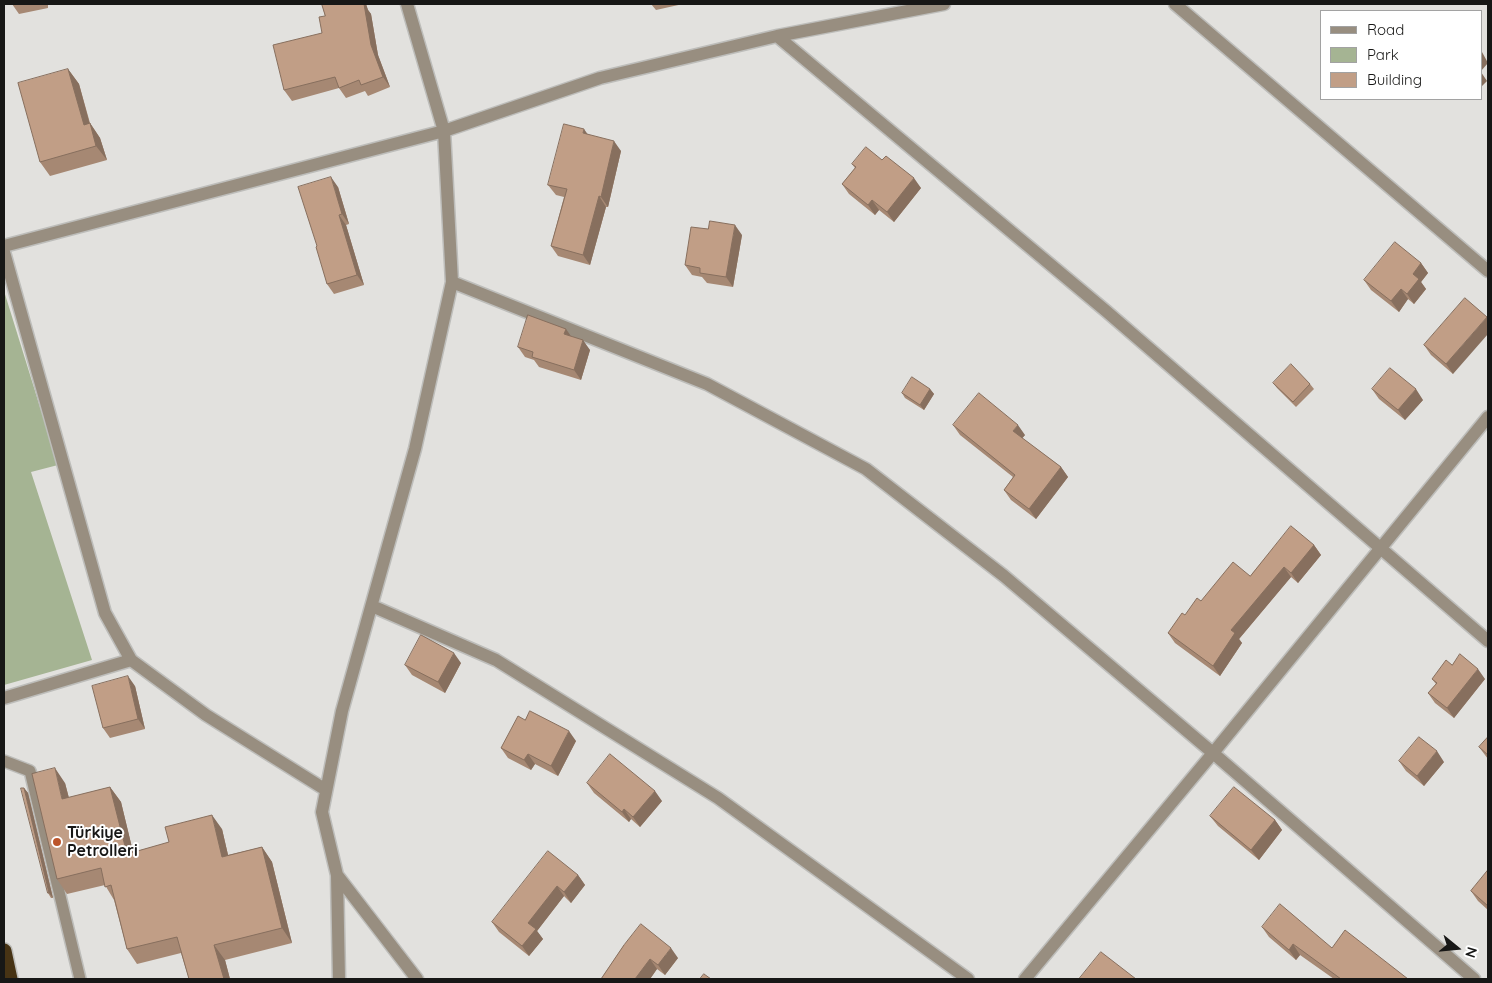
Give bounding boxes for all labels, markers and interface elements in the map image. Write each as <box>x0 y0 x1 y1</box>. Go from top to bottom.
legend <box>1320 10 1482 100</box>
text: Road <box>1367 20 1404 39</box>
text: Park <box>1367 45 1399 64</box>
text: Building <box>1367 70 1422 89</box>
place label: Türkiye Petrolleri <box>67 823 138 861</box>
marker: Türkiye Petrolleri <box>51 836 63 848</box>
north arrow <box>1432 923 1482 973</box>
text: N <box>1461 945 1481 960</box>

